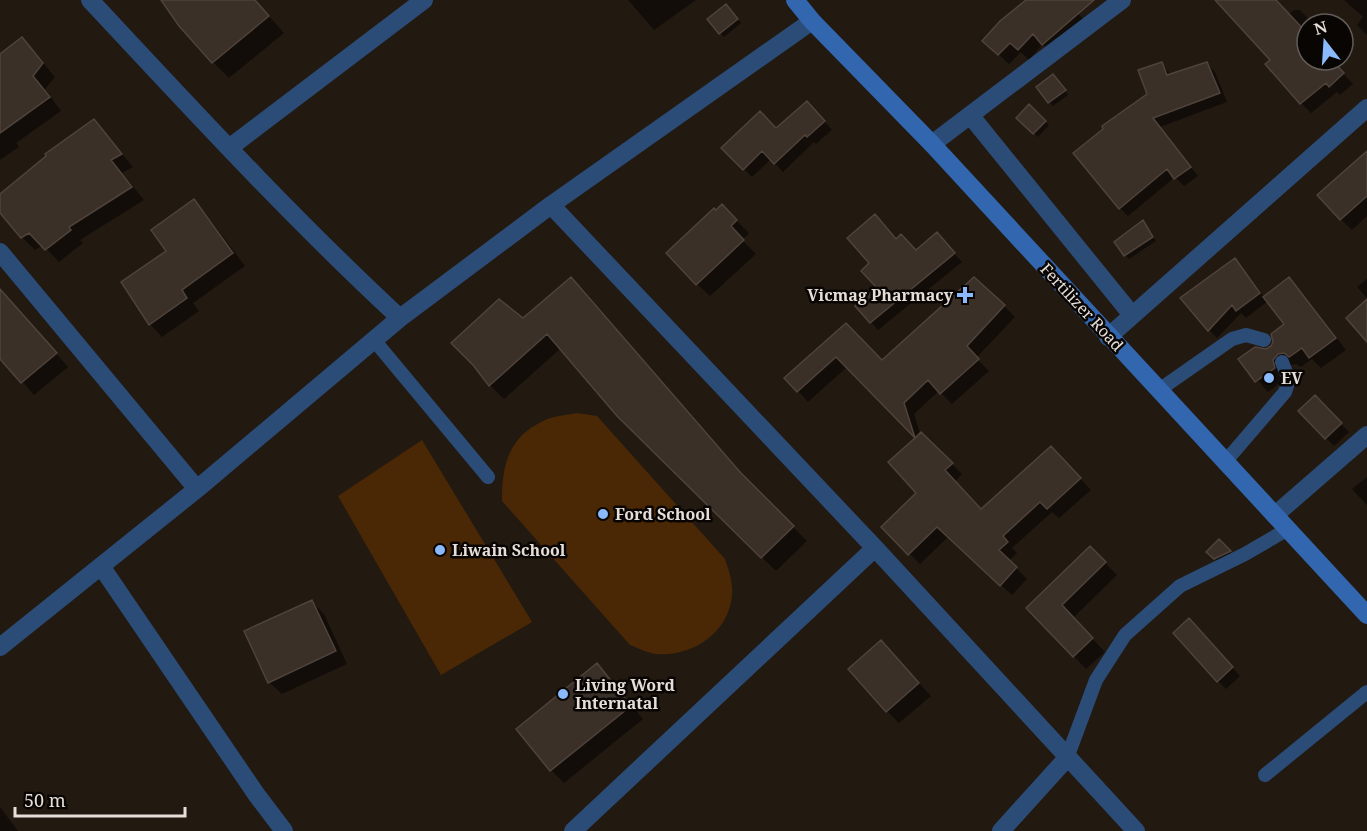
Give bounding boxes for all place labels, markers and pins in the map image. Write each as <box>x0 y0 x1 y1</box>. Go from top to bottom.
place label: Vicmag Pharmacy <box>807 284 954 306</box>
marker: Vicmag Pharmacy <box>958 288 972 302</box>
place label: EV <box>1281 367 1303 389</box>
marker: EV <box>1262 371 1276 385</box>
place label: Ford School <box>615 503 711 525</box>
marker: Ford School <box>596 507 610 521</box>
place label: Liwain School <box>452 539 566 561</box>
marker: Liwain School <box>433 543 447 557</box>
place label: Living Word Internatal <box>575 674 676 714</box>
marker: Living Word Internatal <box>556 687 570 701</box>

